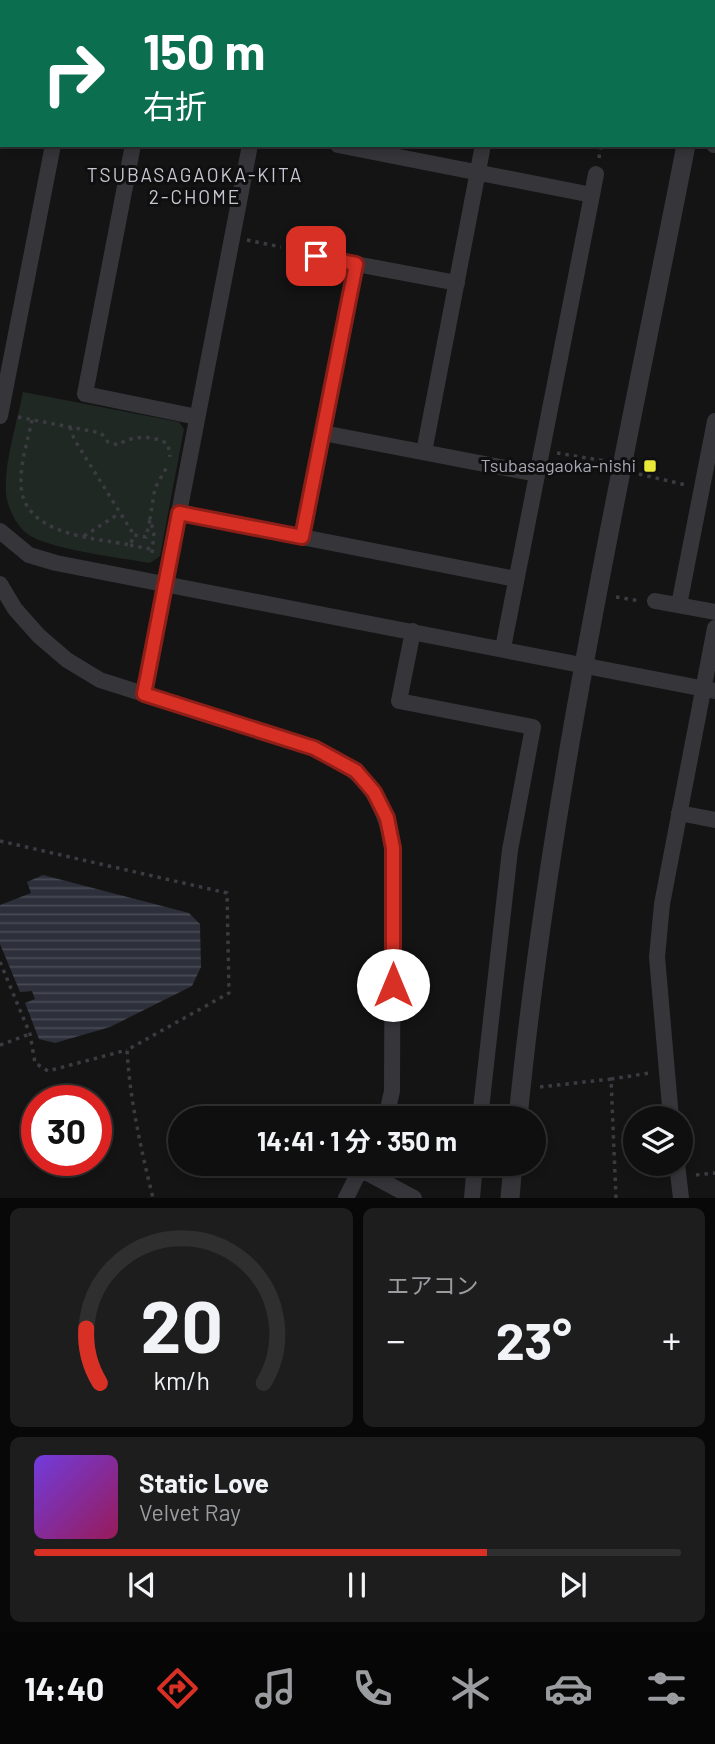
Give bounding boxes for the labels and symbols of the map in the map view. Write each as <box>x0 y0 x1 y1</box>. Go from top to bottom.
district label: TSUBASAGAOKA-KITA 2-CHOME <box>87 163 303 208</box>
pin <box>286 226 346 286</box>
place label: Tsubasagaoka-nishi <box>480 454 636 476</box>
marker: Tsubasagaoka-nishi <box>642 458 658 474</box>
position arrow <box>356 948 430 1022</box>
speed limit sign: 30 <box>21 1085 112 1176</box>

